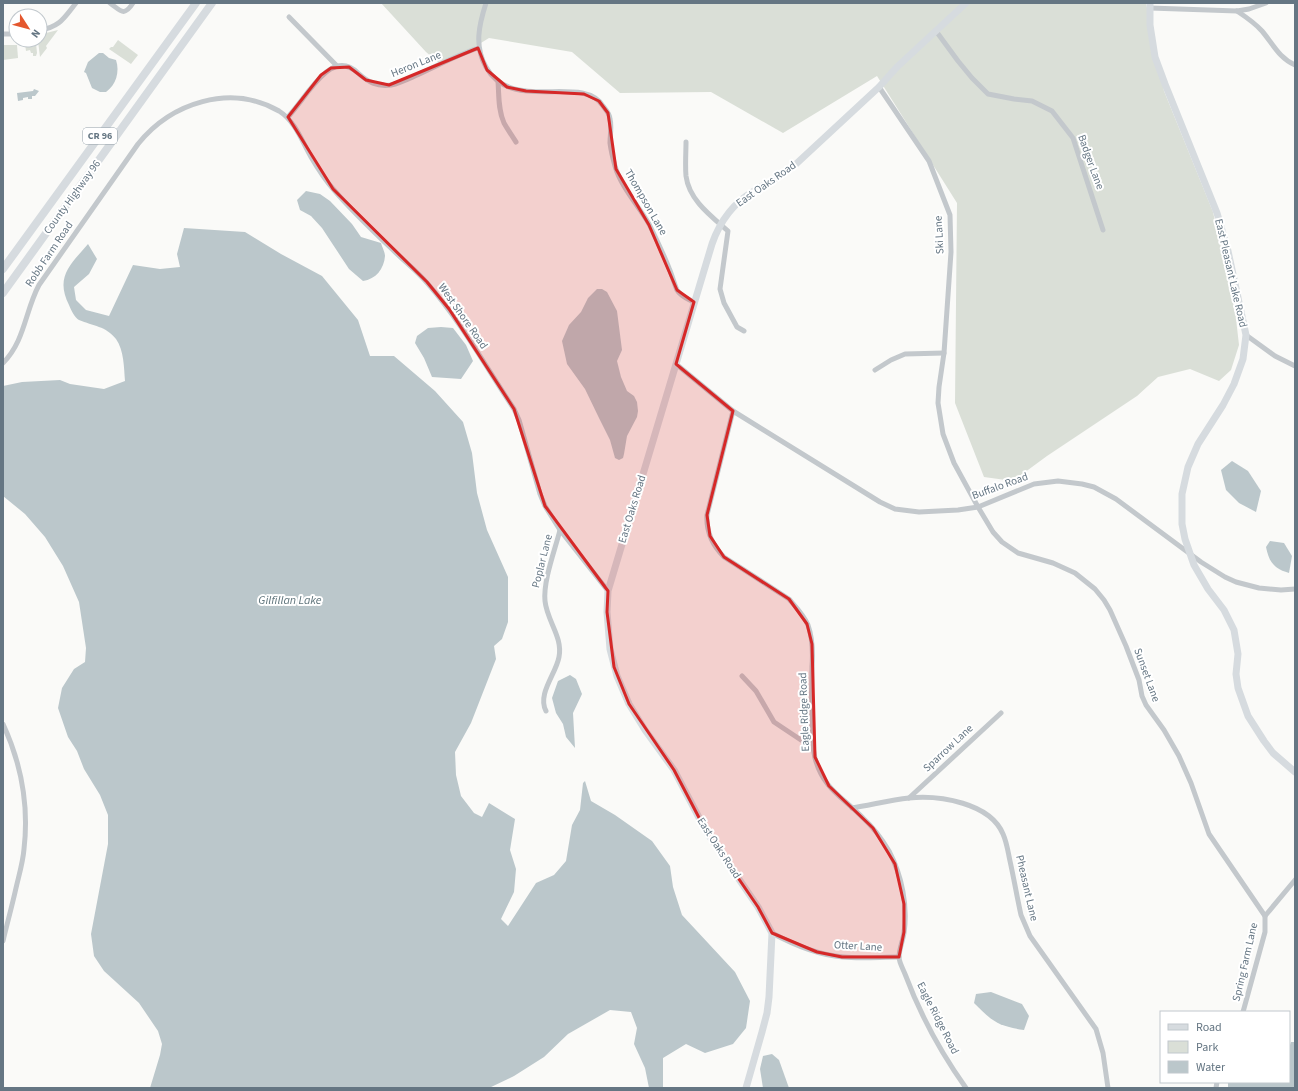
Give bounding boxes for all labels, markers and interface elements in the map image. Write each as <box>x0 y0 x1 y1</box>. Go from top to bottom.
north arrow <box>8 8 48 48</box>
text: N <box>27 26 44 41</box>
street label: Heron Lane <box>389 47 444 81</box>
road number: CR 96 <box>83 128 117 144</box>
street label: Badger Lane <box>1074 132 1108 192</box>
street label: County Highway 96 <box>40 156 104 237</box>
street label: East Oaks Road <box>733 158 799 210</box>
street label: Thompson Lane <box>621 166 671 238</box>
street label: Ski Lane <box>930 215 947 255</box>
street label: East Pleasant Lake Road <box>1211 217 1251 329</box>
street label: Robb Farm Road <box>22 218 76 290</box>
street label: West Shore Road <box>435 280 491 352</box>
street label: Buffalo Road <box>970 469 1030 503</box>
street label: East Oaks Road <box>615 473 649 545</box>
street label: Poplar Lane <box>528 532 556 589</box>
water label: Gilfillan Lake <box>258 592 322 609</box>
street label: Sunset Lane <box>1130 646 1164 704</box>
street label: Eagle Ridge Road <box>795 672 813 752</box>
street label: Sparrow Lane <box>920 721 977 775</box>
street label: East Oaks Road <box>694 814 744 882</box>
street label: Pheasant Lane <box>1012 853 1042 923</box>
street label: Spring Farm Lane <box>1229 921 1261 1003</box>
street label: Otter Lane <box>834 937 883 955</box>
street label: Eagle Ridge Road <box>913 979 963 1057</box>
legend <box>1160 1011 1290 1083</box>
text: Road <box>1196 1019 1222 1036</box>
text: Park <box>1196 1039 1218 1056</box>
text: Water <box>1196 1059 1226 1076</box>

